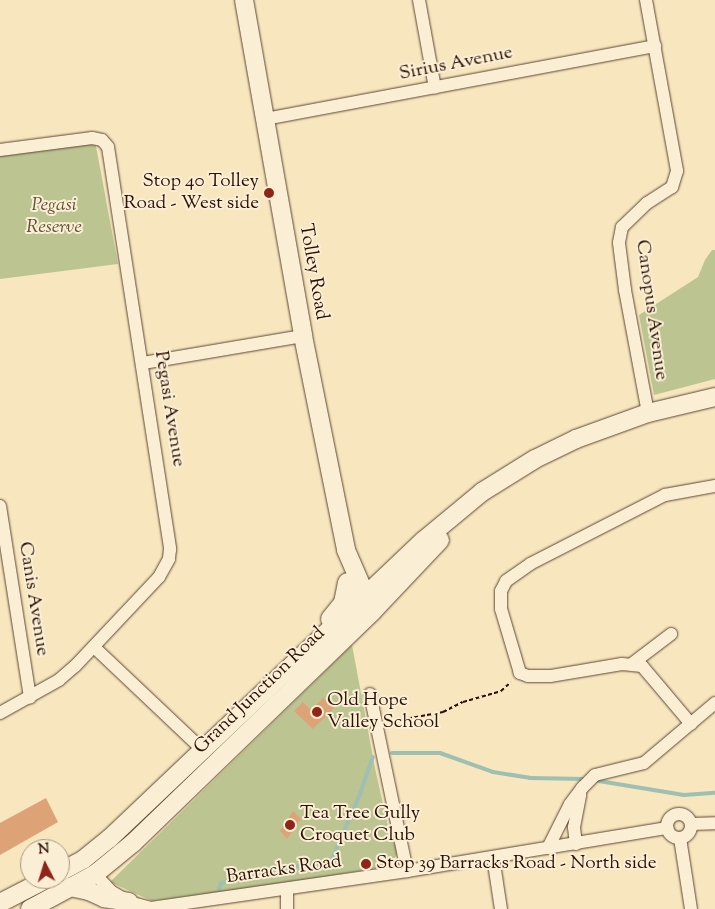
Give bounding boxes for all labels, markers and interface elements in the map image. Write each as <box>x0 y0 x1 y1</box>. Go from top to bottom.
street label: Sirius Avenue <box>397 42 515 86</box>
place label: Stop 40 Tolley Road - West side <box>123 171 259 215</box>
marker: Stop 40 Tolley Road - West side <box>263 187 275 199</box>
park label: Pegasi Reserve <box>26 195 82 239</box>
street label: Tolley Road <box>293 222 333 322</box>
street label: Canopus Avenue <box>630 238 672 382</box>
street label: Pegasi Avenue <box>149 349 189 469</box>
street label: Canis Avenue <box>13 540 53 658</box>
street label: Grand Junction Road <box>190 623 330 759</box>
place label: Old Hope Valley School <box>327 690 439 734</box>
marker: Old Hope Valley School <box>311 706 323 718</box>
place label: Tea Tree Gully Croquet Club <box>300 803 420 847</box>
marker: Tea Tree Gully Croquet Club <box>284 819 296 831</box>
north arrow <box>20 839 70 889</box>
text: N <box>37 840 50 861</box>
street label: Barracks Road <box>225 851 343 889</box>
place label: Stop 39 Barracks Road - North side <box>376 853 657 875</box>
marker: Stop 39 Barracks Road - North side <box>360 858 372 870</box>

